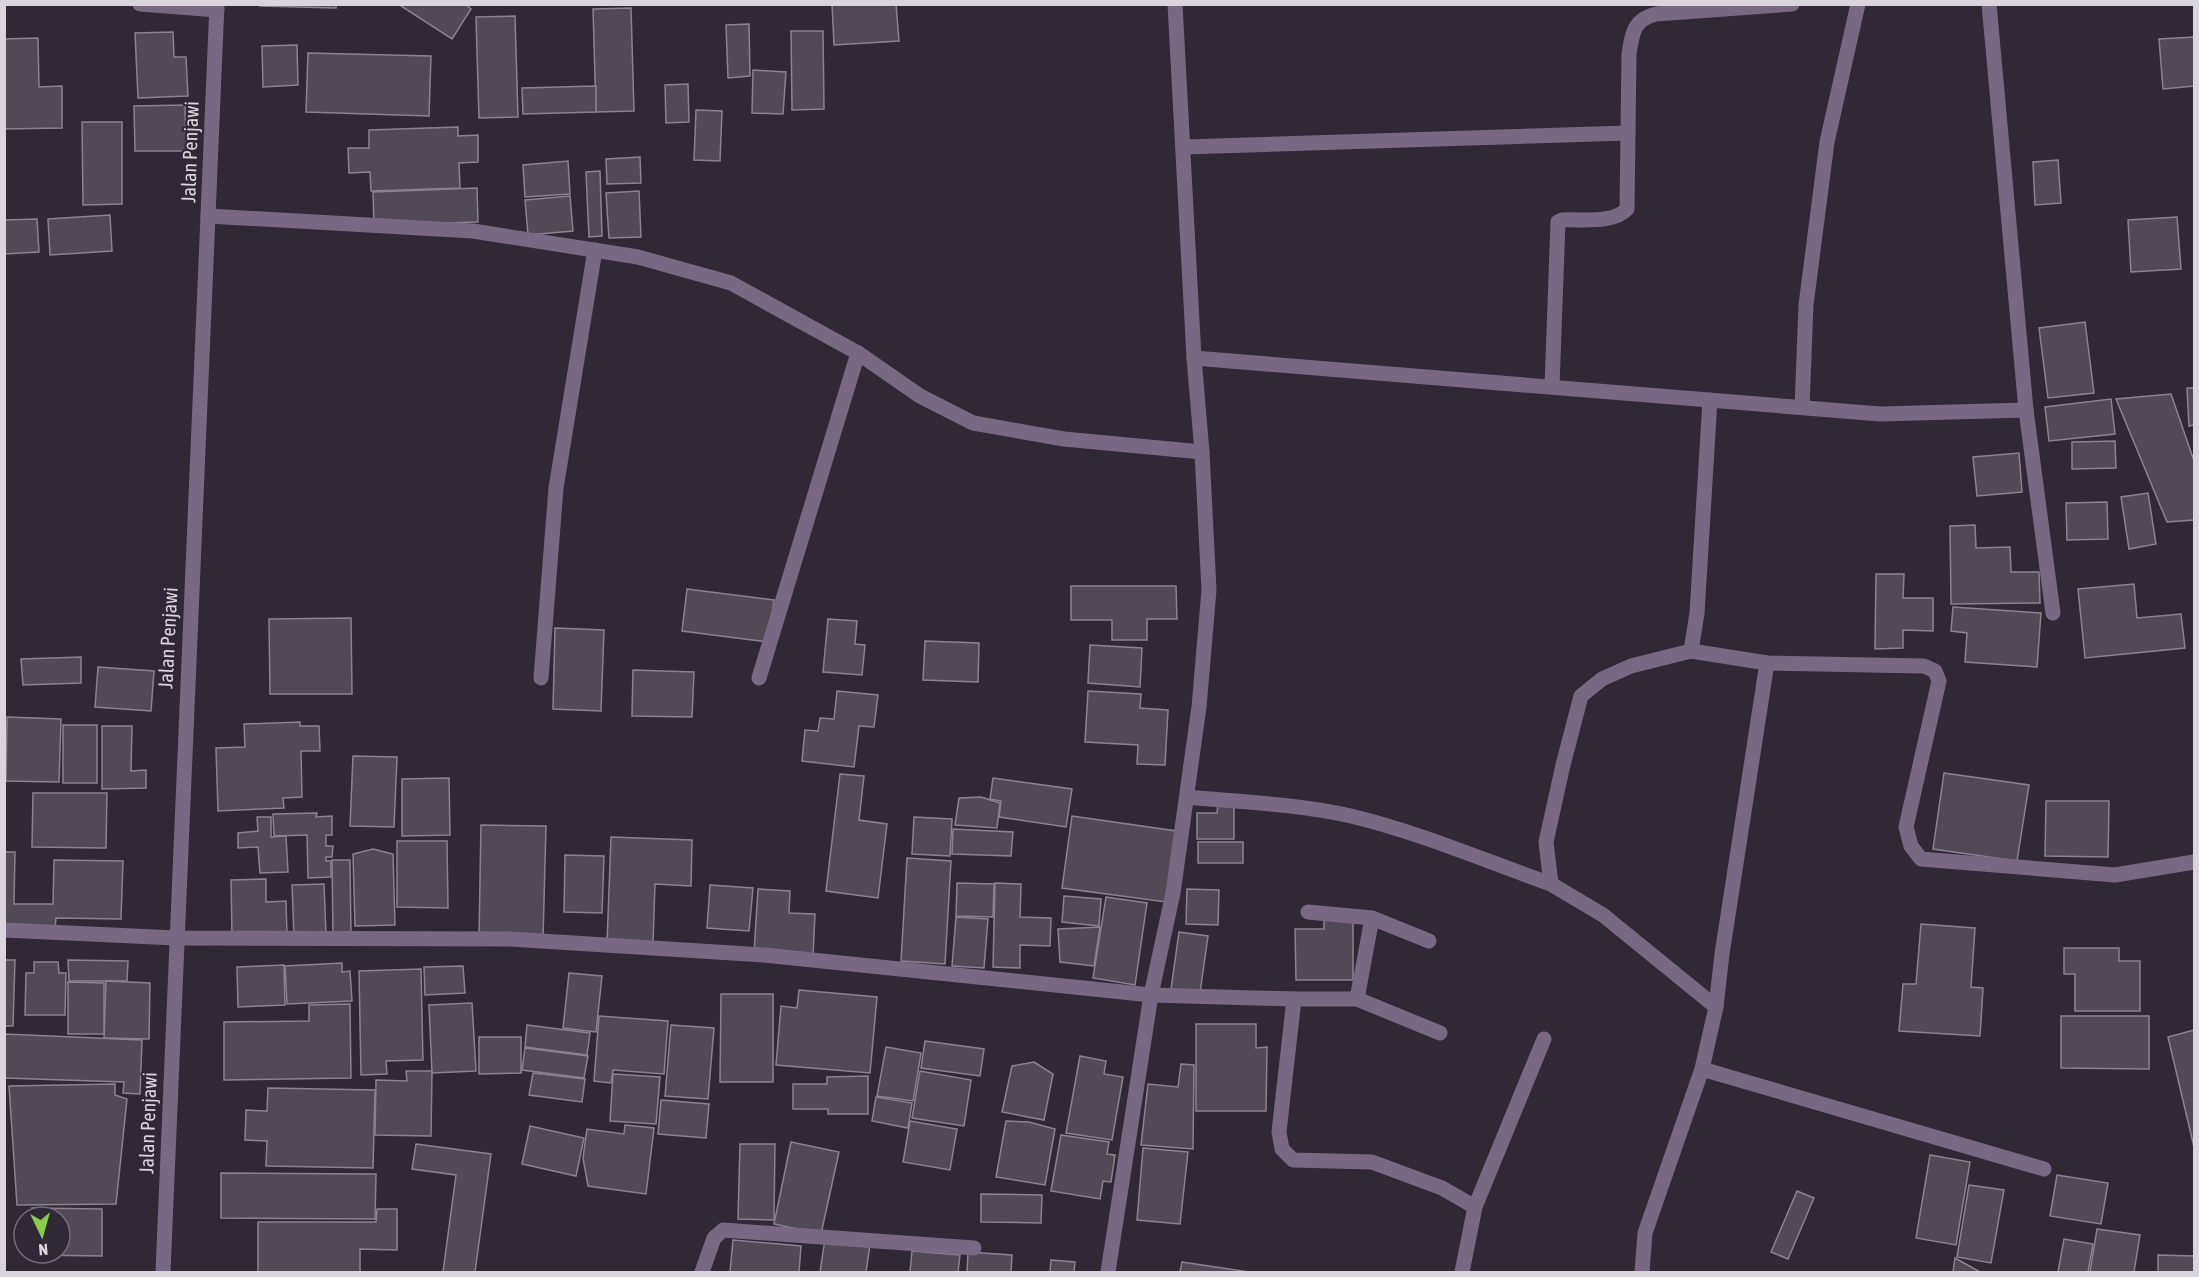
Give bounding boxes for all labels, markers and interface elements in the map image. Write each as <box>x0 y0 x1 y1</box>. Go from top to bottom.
street label: Jalan Penjawi <box>176 101 203 203</box>
street label: Jalan Penjawi <box>153 587 182 689</box>
street label: Jalan Penjawi <box>134 1072 161 1174</box>
north arrow <box>12 1205 72 1265</box>
text: N <box>38 1241 49 1259</box>

